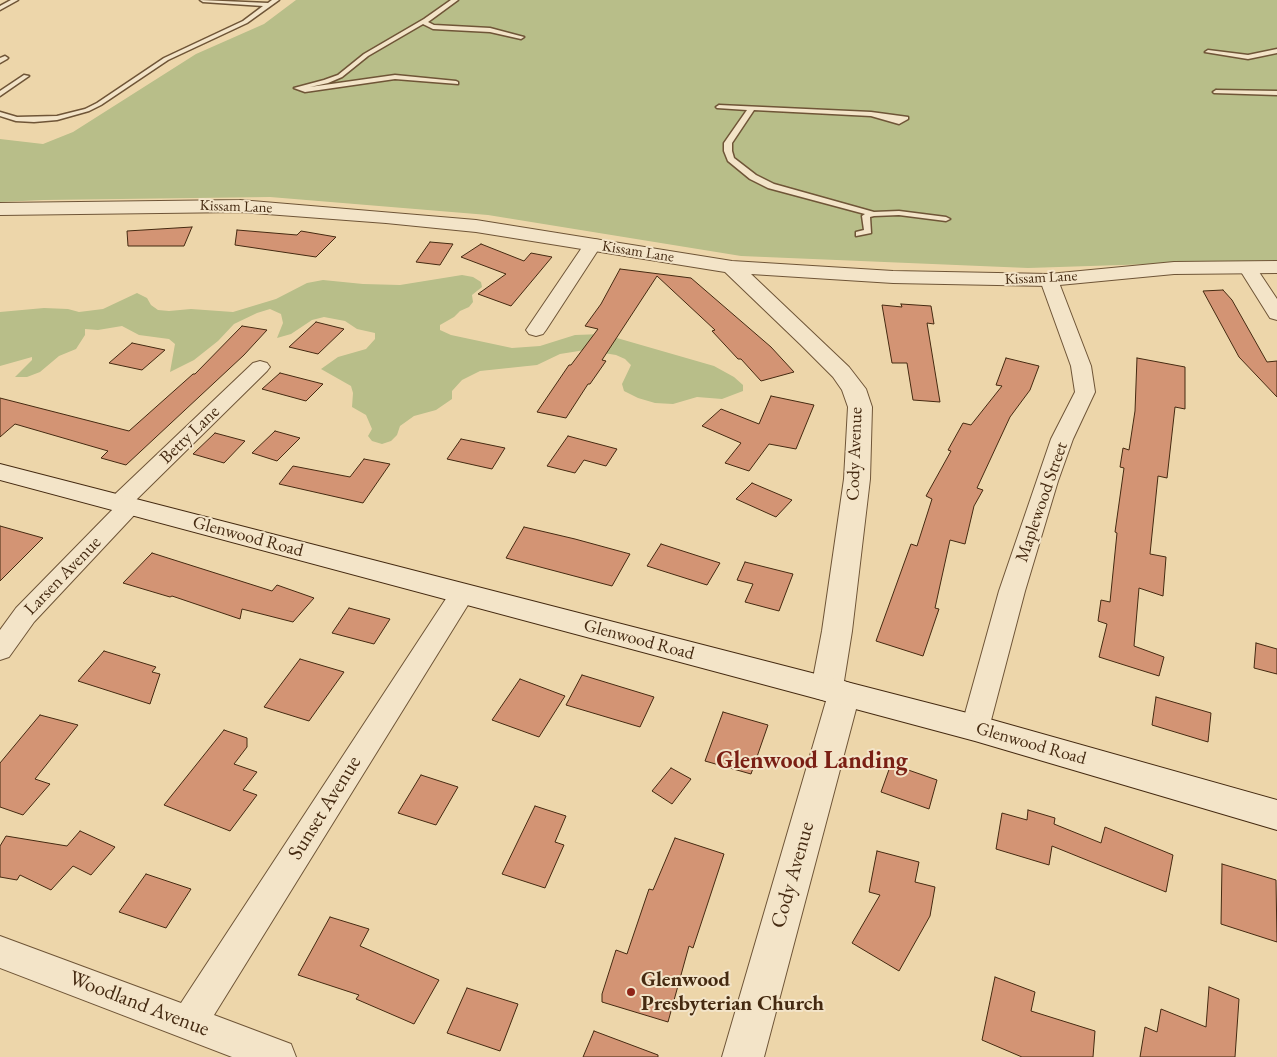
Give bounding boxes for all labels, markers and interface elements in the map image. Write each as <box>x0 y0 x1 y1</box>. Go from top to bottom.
street label: Kissam Lane <box>199 197 273 217</box>
street label: Kissam Lane <box>601 237 675 267</box>
street label: Kissam Lane <box>1004 267 1078 289</box>
street label: Betty Lane <box>156 401 224 469</box>
street label: Cody Avenue <box>843 407 867 501</box>
street label: Maplewood Street <box>1011 439 1073 565</box>
street label: Glenwood Road <box>190 512 306 562</box>
street label: Larsen Avenue <box>20 532 106 620</box>
street label: Glenwood Road <box>581 615 697 665</box>
street label: Glenwood Road <box>973 718 1089 770</box>
district label: Glenwood Landing <box>716 747 908 775</box>
street label: Sunset Avenue <box>283 751 367 865</box>
street label: Cody Avenue <box>766 819 820 931</box>
street label: Woodland Avenue <box>65 966 213 1042</box>
place label: Glenwood Presbyterian Church <box>641 967 824 1017</box>
marker: Glenwood Presbyterian Church <box>625 986 637 998</box>

